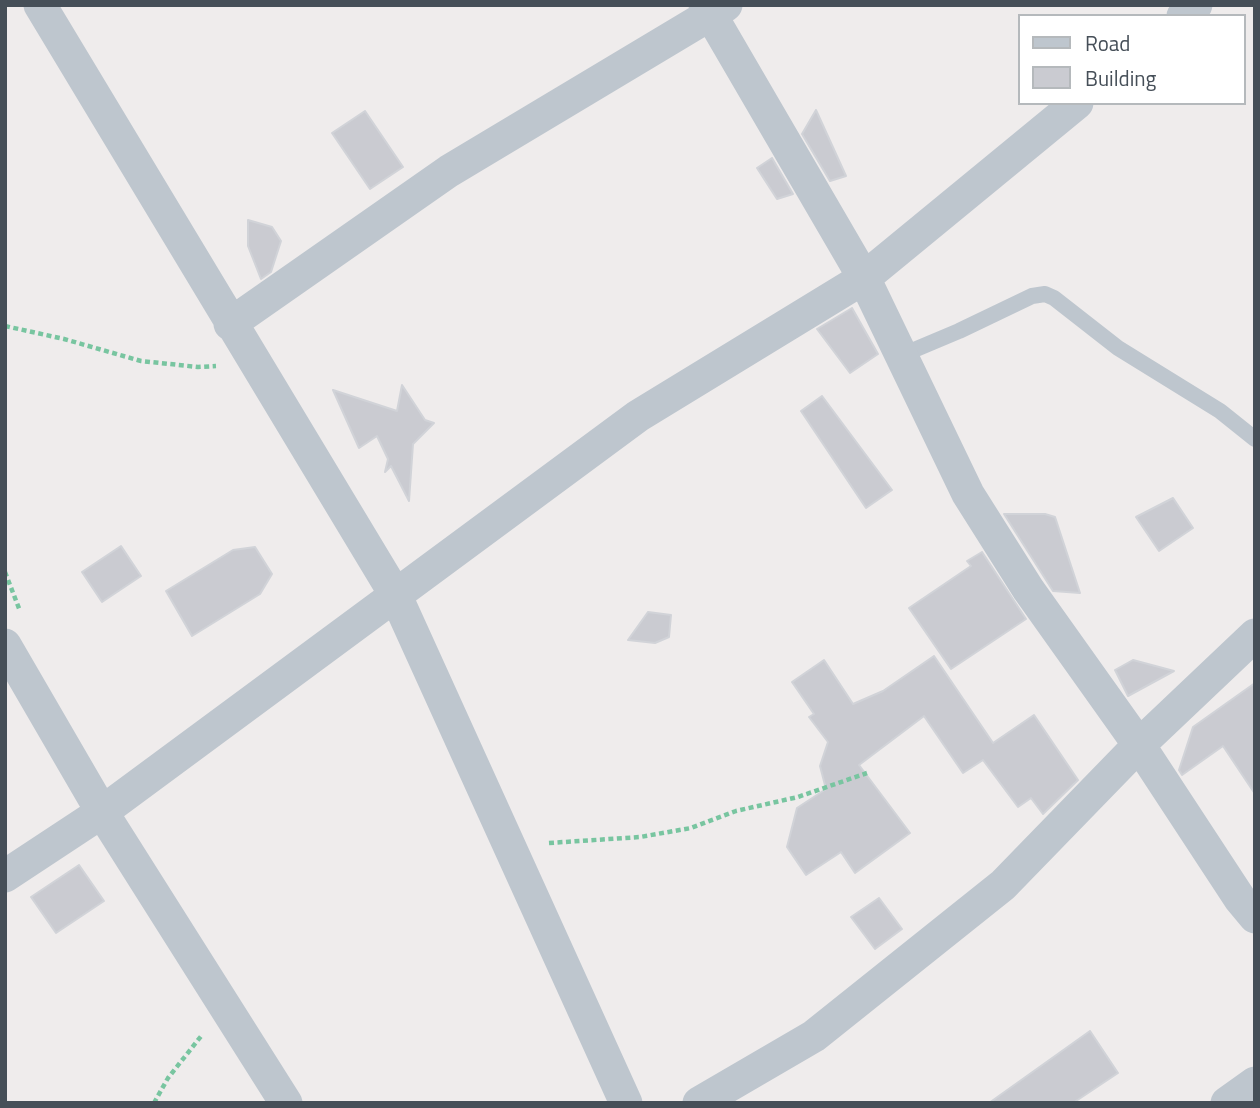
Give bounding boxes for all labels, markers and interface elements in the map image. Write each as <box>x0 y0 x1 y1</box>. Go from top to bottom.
legend <box>1018 14 1246 105</box>
text: Road <box>1085 27 1130 59</box>
text: Building <box>1085 62 1156 94</box>

